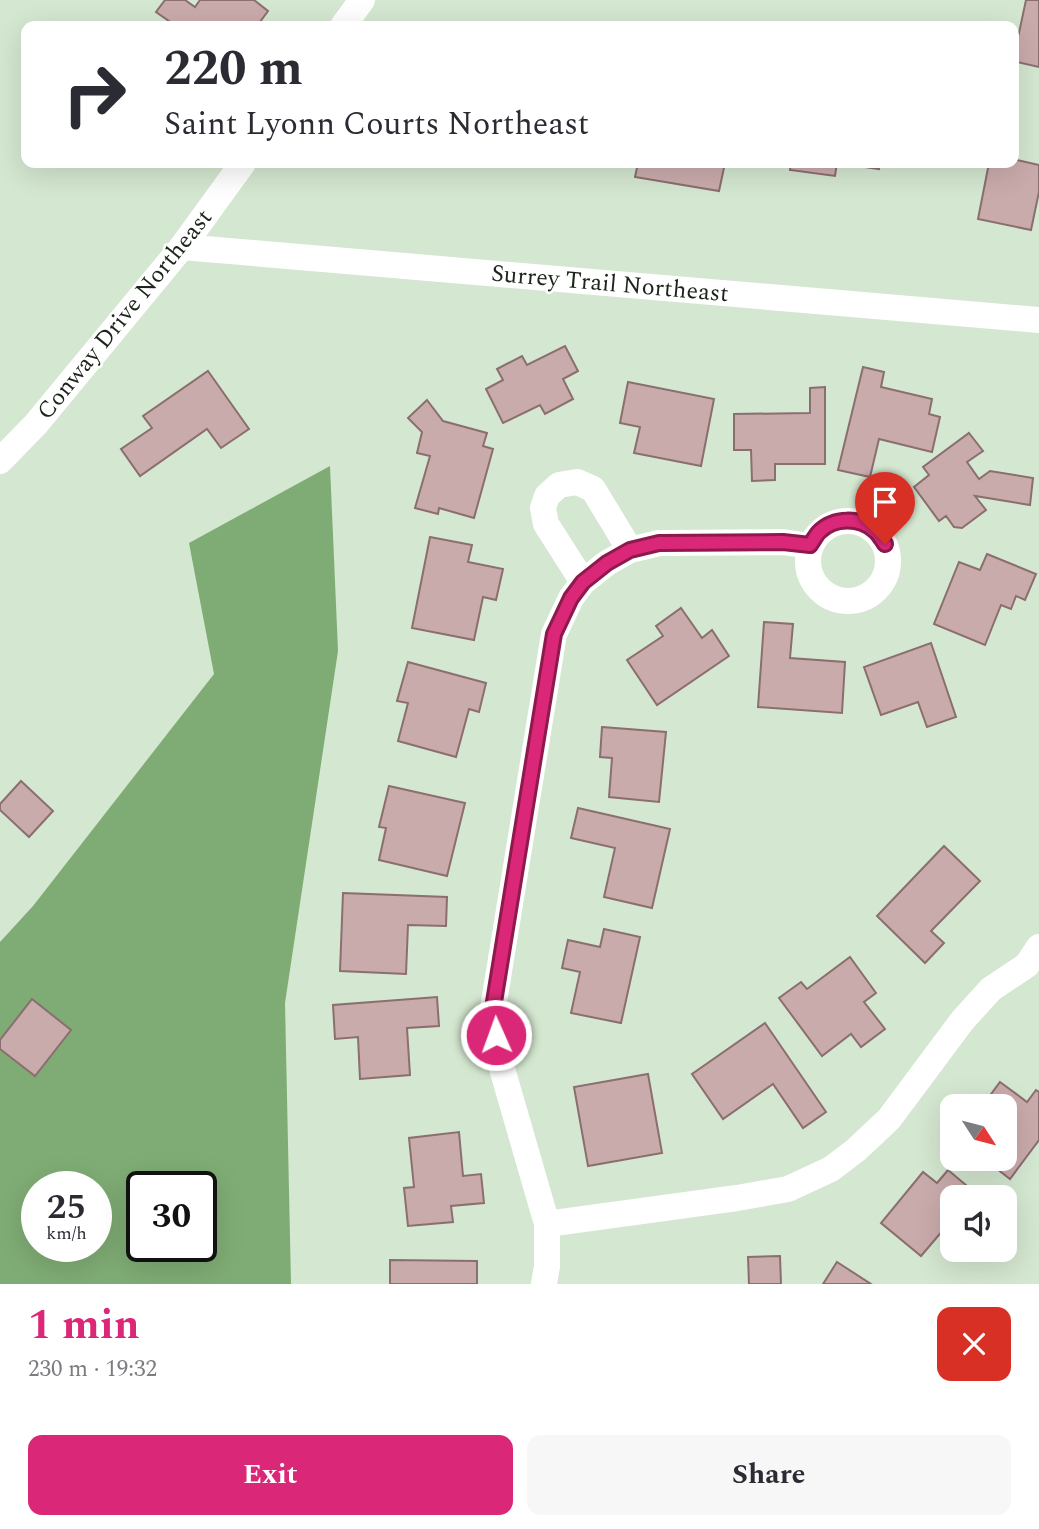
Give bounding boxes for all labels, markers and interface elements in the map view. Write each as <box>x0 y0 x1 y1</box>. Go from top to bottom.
text: 220 m <box>164 32 303 107</box>
icon: right <box>49 49 140 140</box>
text: Saint Lyonn Courts Northeast <box>164 100 589 149</box>
street label: Conway Drive Northeast <box>28 201 221 428</box>
street label: Surrey Trail Northeast <box>490 256 730 312</box>
pin <box>855 472 915 544</box>
icon: arrive <box>866 483 904 521</box>
position arrow <box>459 998 533 1072</box>
north arrow <box>940 1094 1017 1171</box>
map controls <box>940 1094 1017 1262</box>
speed limit sign: 30 <box>126 1171 217 1262</box>
text: 25 <box>47 1181 86 1234</box>
button: sound <box>940 1185 1017 1262</box>
text: km/h <box>46 1220 87 1247</box>
text: 1 min <box>28 1294 140 1357</box>
button: close <box>937 1307 1011 1381</box>
text: 230 m · 19:32 <box>28 1352 157 1387</box>
button: Exit <box>28 1435 513 1515</box>
button: Share <box>527 1435 1011 1515</box>

